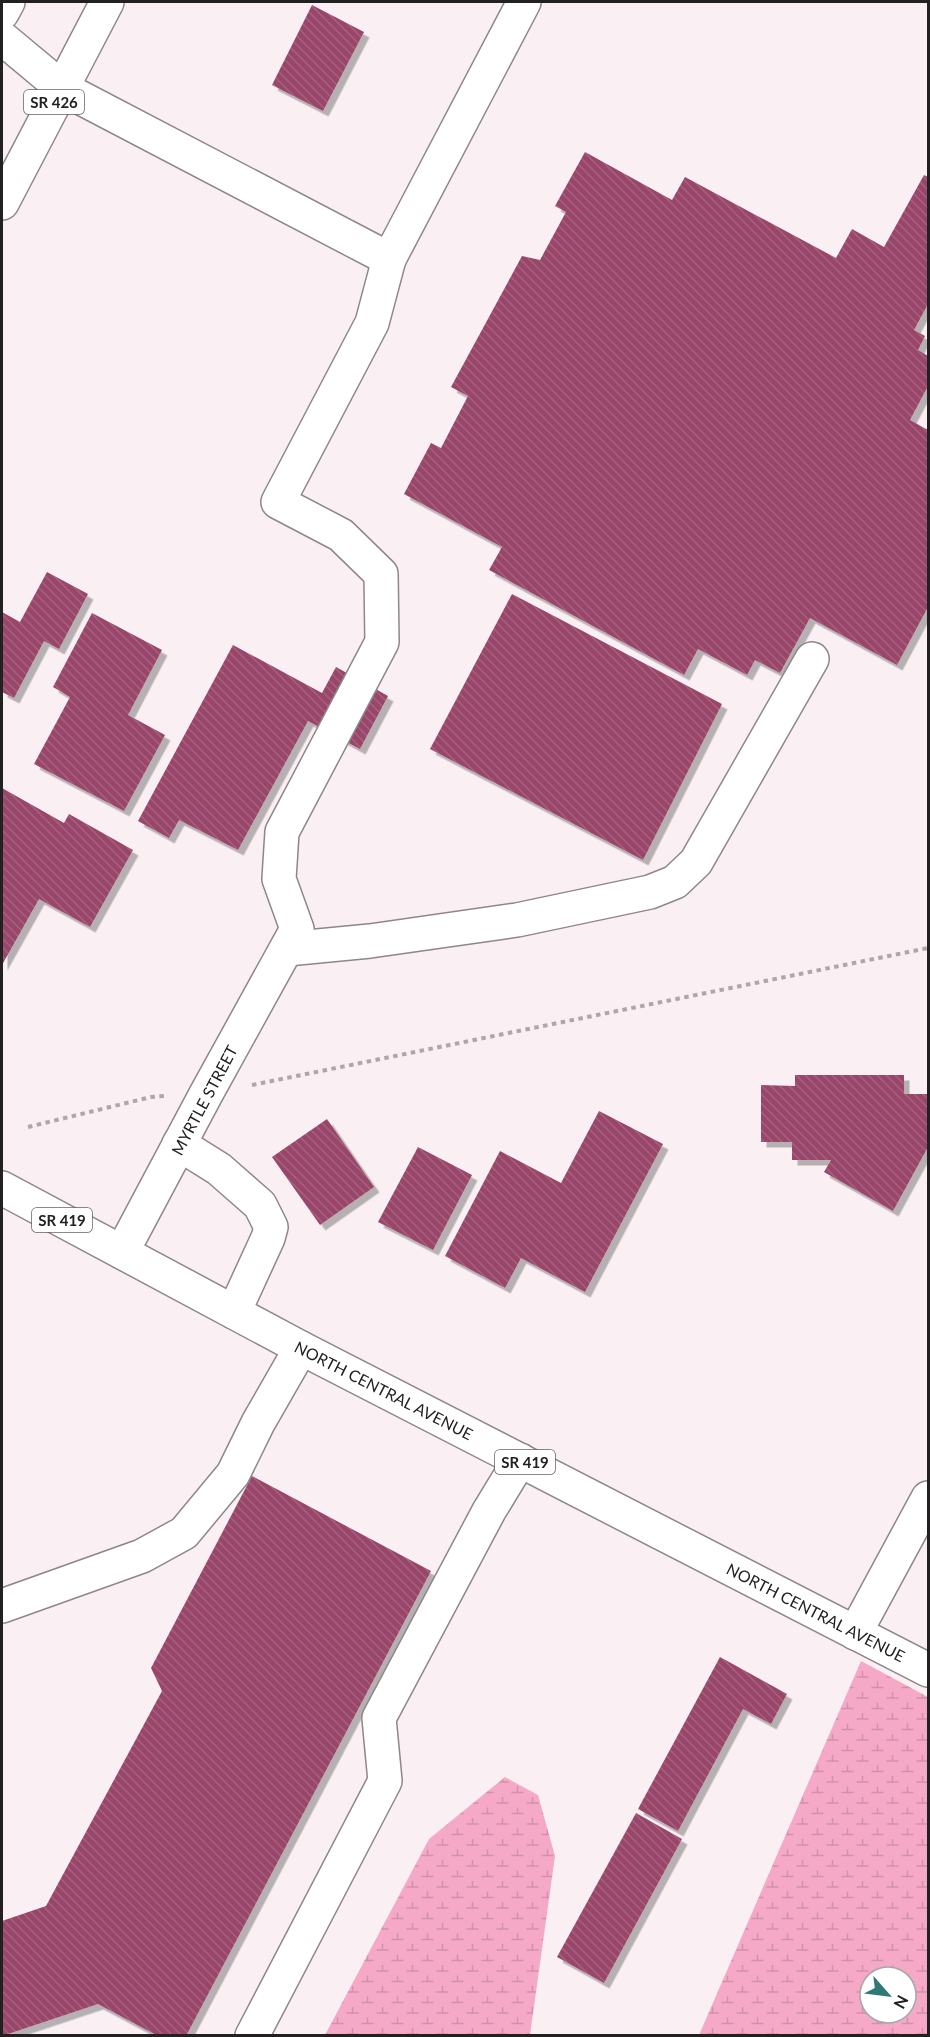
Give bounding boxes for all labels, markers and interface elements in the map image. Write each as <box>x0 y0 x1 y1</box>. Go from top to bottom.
road number: SR 426 <box>24 90 84 114</box>
street label: MYRTLE STREET <box>167 1041 241 1158</box>
road number: SR 419 <box>32 1208 92 1232</box>
street label: NORTH CENTRAL AVENUE <box>292 1337 476 1443</box>
road number: SR 419 <box>495 1450 555 1474</box>
street label: NORTH CENTRAL AVENUE <box>724 1559 908 1665</box>
north arrow <box>858 1965 918 2025</box>
text: N <box>890 1992 913 2012</box>

